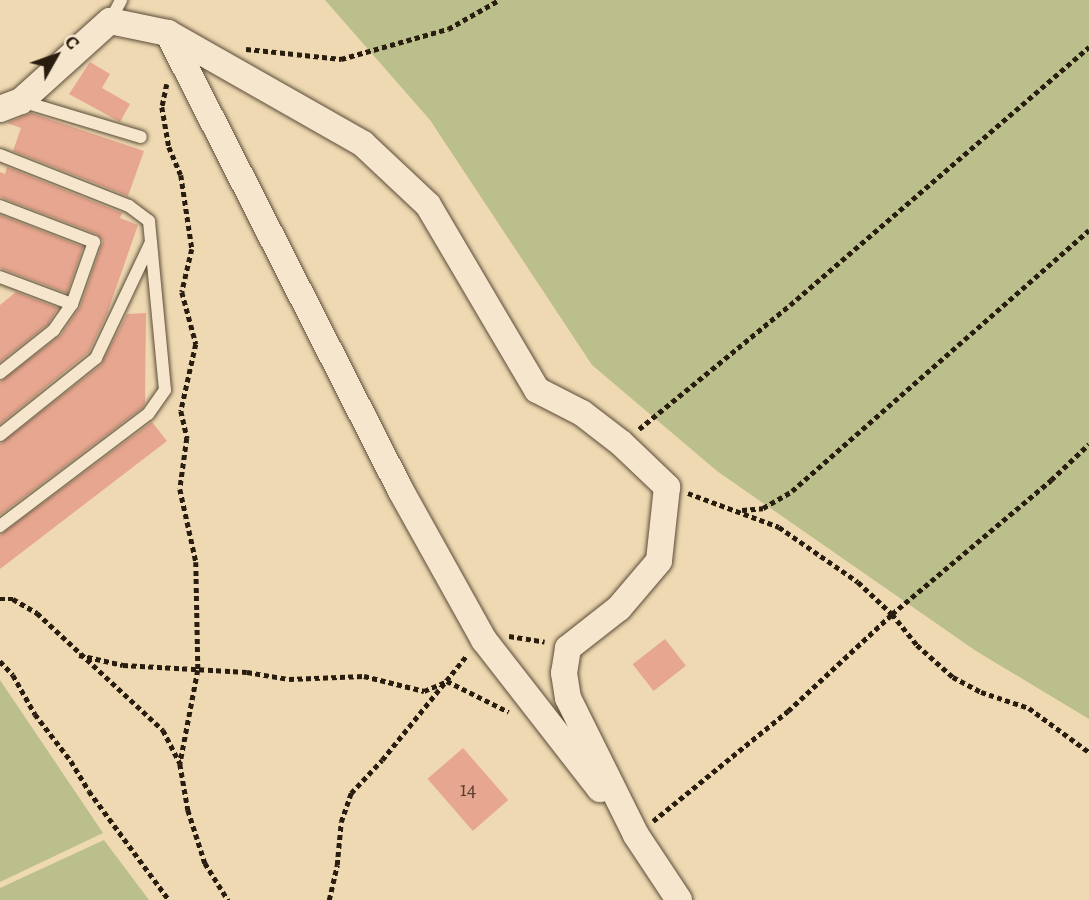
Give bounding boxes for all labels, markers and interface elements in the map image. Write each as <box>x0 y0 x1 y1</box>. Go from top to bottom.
north arrow <box>21 21 91 91</box>
text: С <box>58 30 86 55</box>
house number: 14 <box>460 776 476 802</box>

